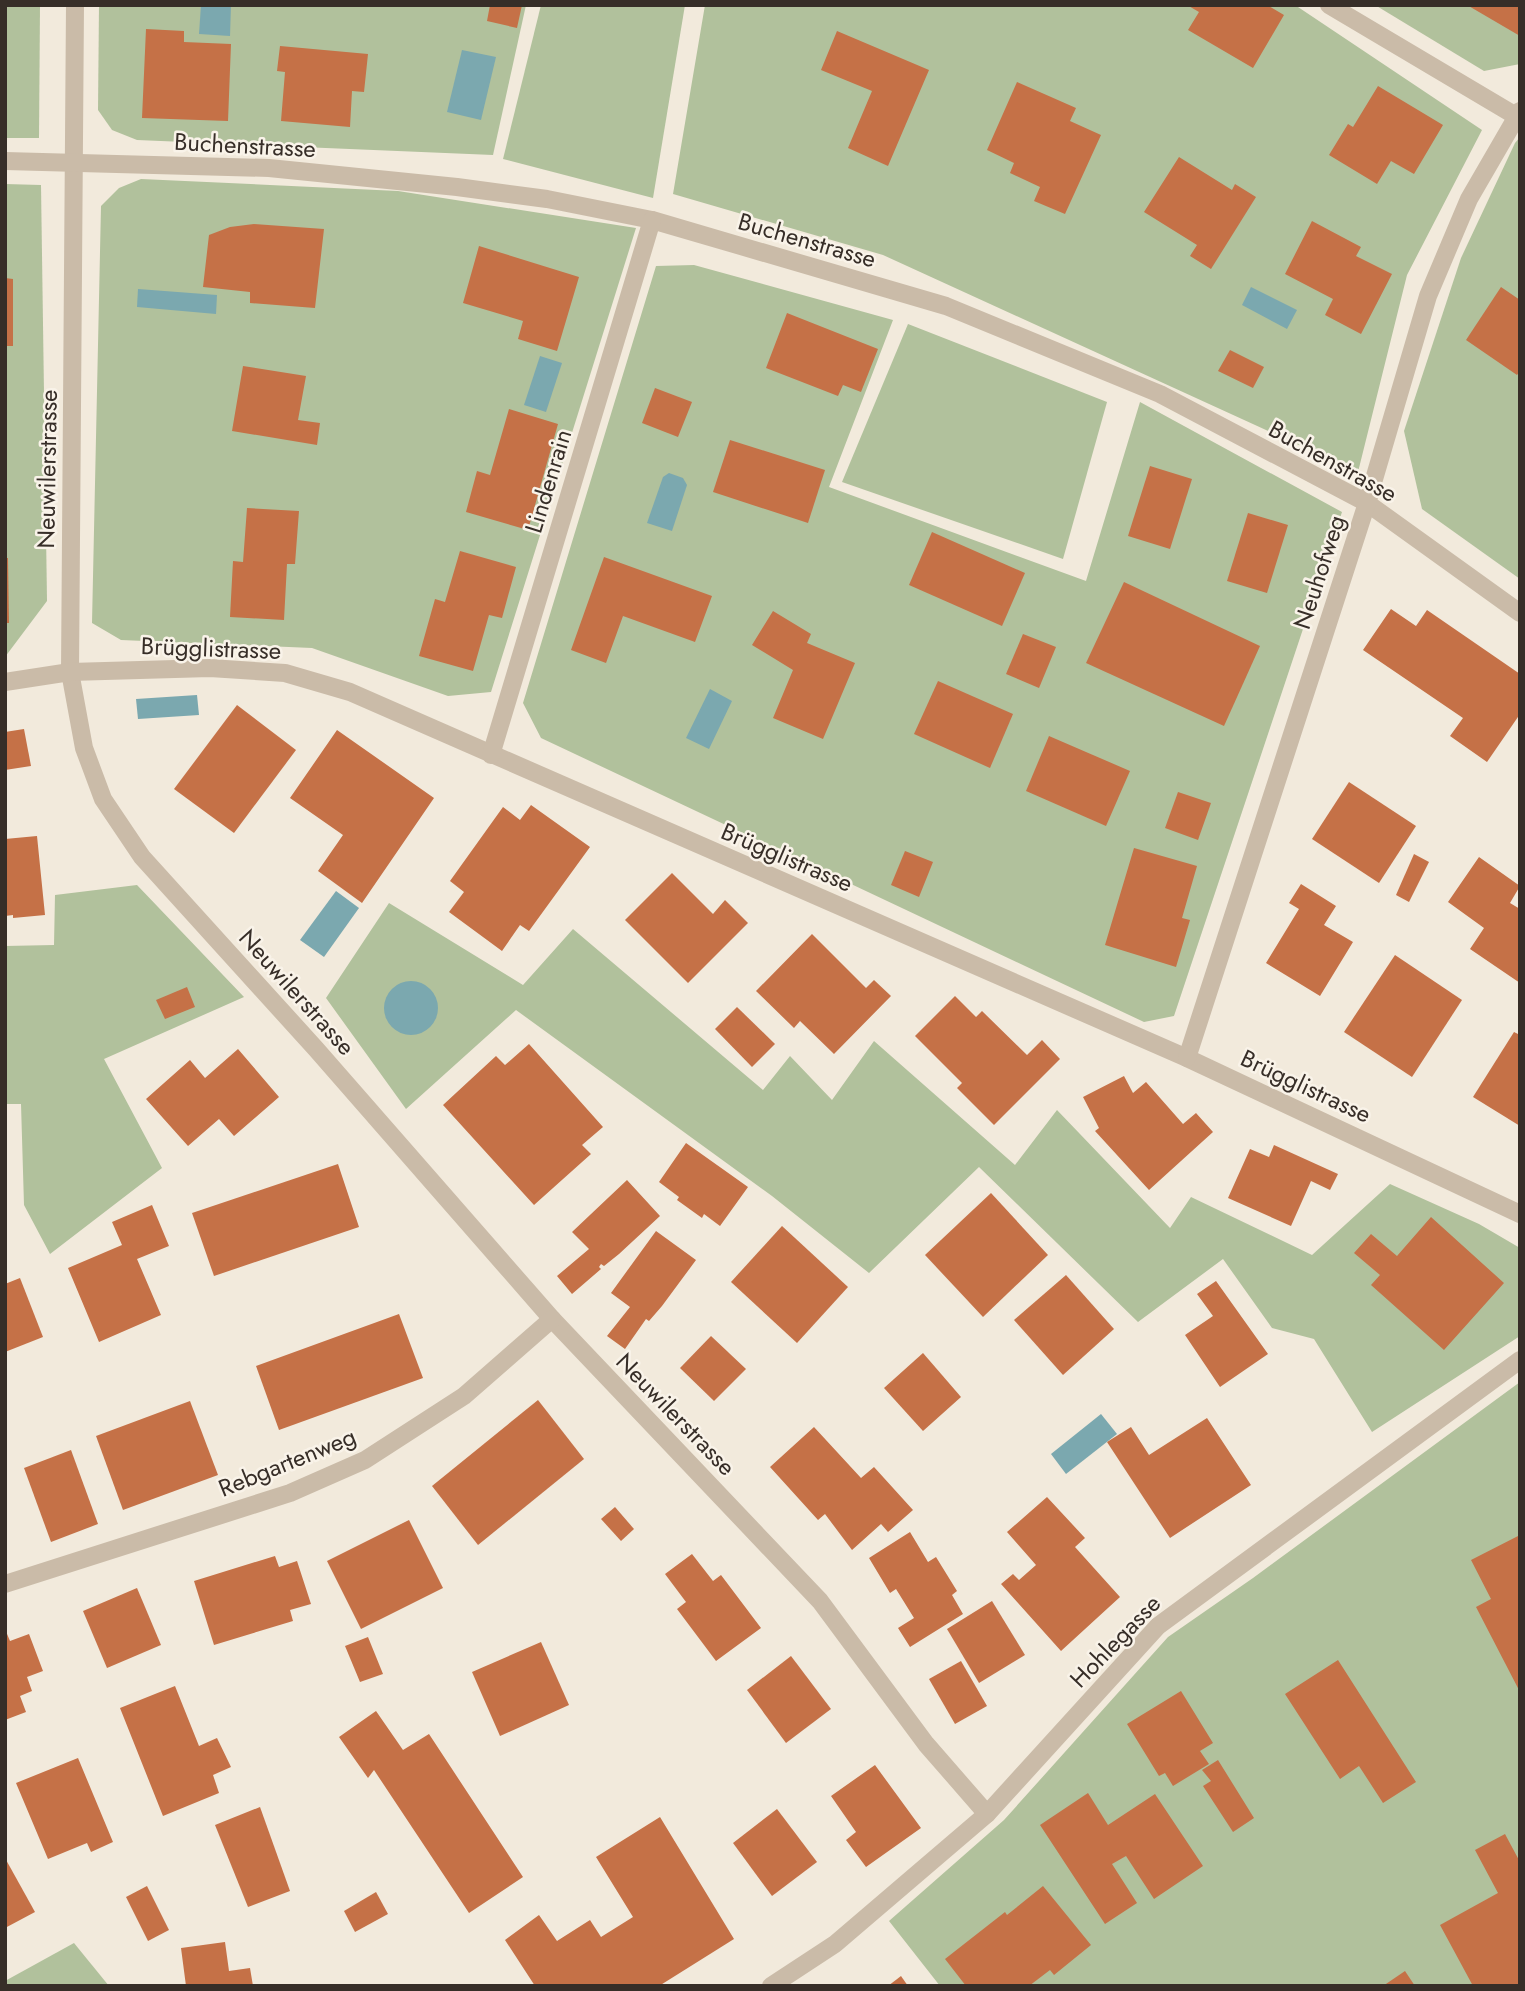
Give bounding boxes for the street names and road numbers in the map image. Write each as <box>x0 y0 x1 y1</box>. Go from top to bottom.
street label: Buchenstrasse <box>173 124 317 166</box>
street label: Buchenstrasse <box>734 204 880 276</box>
street label: Neuwilerstrasse <box>28 389 66 549</box>
street label: Buchenstrasse <box>1262 411 1404 511</box>
street label: Lindenrain <box>516 425 580 537</box>
street label: Neuhofweg <box>1284 510 1354 634</box>
street label: Brügglistrasse <box>140 628 282 668</box>
street label: Brügglistrasse <box>716 813 858 901</box>
street label: Neuwilerstrasse <box>231 921 363 1063</box>
street label: Brügglistrasse <box>1235 1041 1377 1131</box>
street label: Neuwilerstrasse <box>608 1345 744 1483</box>
street label: Rebgartenweg <box>213 1419 361 1505</box>
street label: Hohlegasse <box>1062 1587 1168 1695</box>

